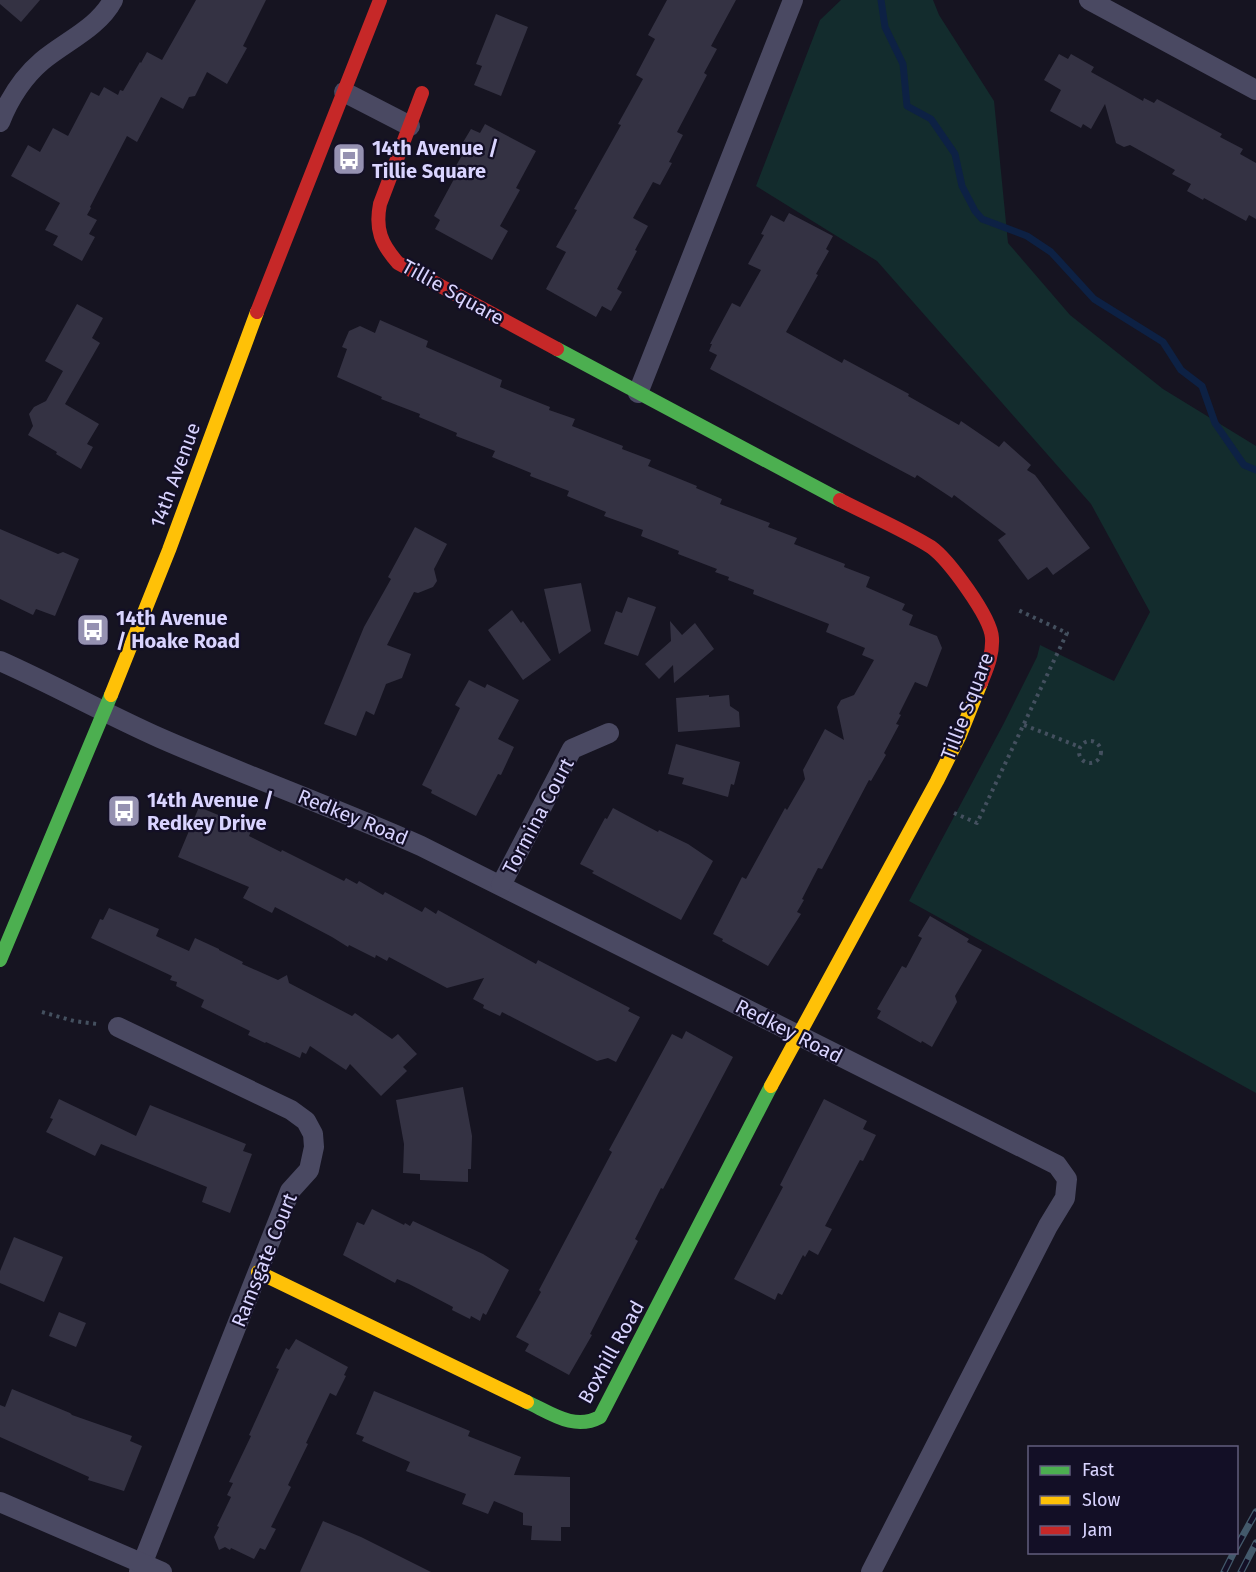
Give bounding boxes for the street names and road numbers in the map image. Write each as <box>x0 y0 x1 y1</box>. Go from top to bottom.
street label: Tillie Square <box>398 254 508 330</box>
street label: 14th Avenue <box>145 419 205 531</box>
street label: Tillie Square <box>936 649 998 763</box>
street label: Tormina Court <box>497 753 579 878</box>
street label: Redkey Road <box>294 784 412 850</box>
street label: Redkey Road <box>732 994 846 1068</box>
street label: Ramsgate Court <box>226 1189 302 1330</box>
street label: Boxhill Road <box>573 1296 649 1408</box>

